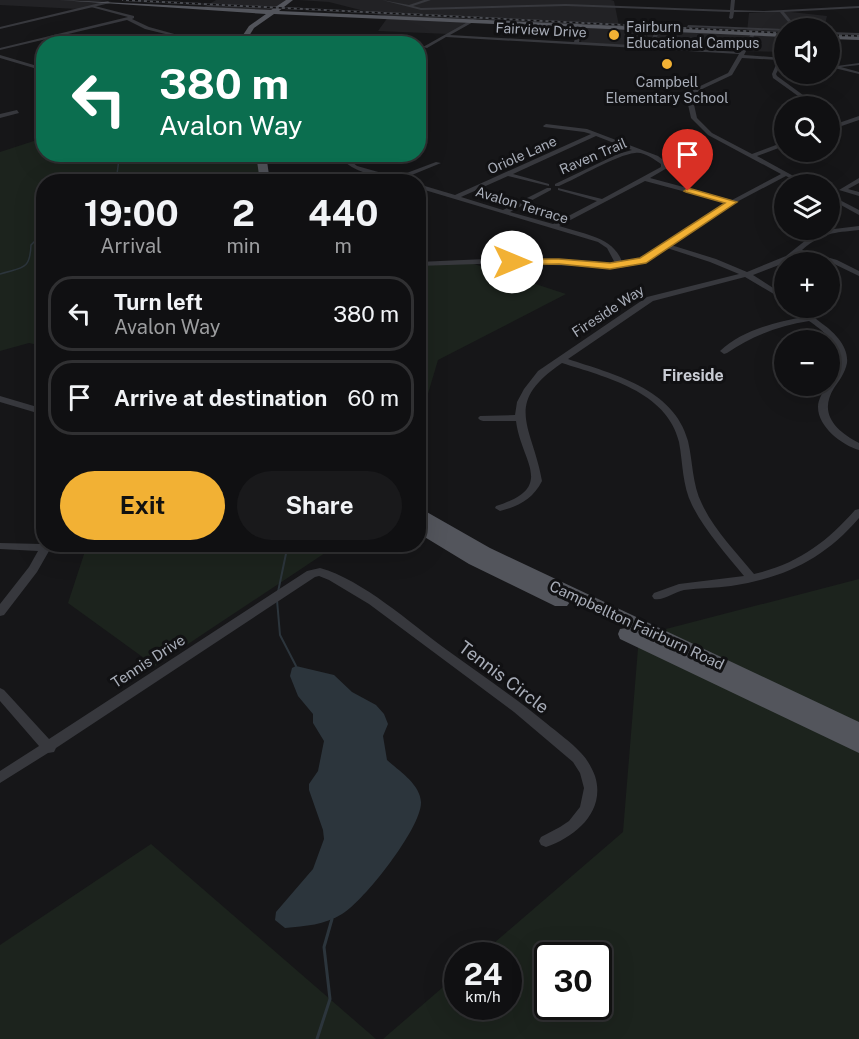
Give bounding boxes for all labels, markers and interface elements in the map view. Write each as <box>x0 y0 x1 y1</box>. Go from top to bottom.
map controls <box>774 18 840 396</box>
button: sound <box>774 18 840 84</box>
place label: Fairburn Educational Campus <box>626 19 759 51</box>
street label: Fairview Drive <box>495 20 587 40</box>
marker: Fairburn Educational Campus <box>607 28 621 42</box>
marker: Campbell Elementary School <box>660 57 674 71</box>
text: 380 m <box>159 59 289 108</box>
icon: left <box>60 60 138 138</box>
place label: Campbell Elementary School <box>606 74 728 106</box>
button: search <box>774 96 840 162</box>
text: Avalon Way <box>159 109 303 141</box>
pin <box>662 129 713 191</box>
street label: Oriole Lane <box>485 133 559 177</box>
street label: Raven Trail <box>557 135 629 177</box>
icon: arrive <box>671 138 704 171</box>
button: layers <box>774 174 840 240</box>
street label: Avalon Terrace <box>474 183 570 227</box>
text: 19:00 <box>84 192 179 234</box>
text: 2 <box>232 192 255 234</box>
text: 440 <box>308 192 378 234</box>
position arrow <box>480 230 544 294</box>
text: Arrival <box>100 234 162 258</box>
text: min <box>226 234 260 258</box>
text: m <box>334 234 352 258</box>
button: + <box>774 252 840 318</box>
street label: Fireside Way <box>569 281 647 340</box>
text: Turn left <box>114 289 203 315</box>
icon: left <box>63 297 96 330</box>
text: 380 m <box>333 301 399 327</box>
text: Avalon Way <box>114 315 220 339</box>
button: − <box>774 330 840 396</box>
district label: Fireside <box>662 366 724 385</box>
icon: arrive <box>63 381 96 414</box>
text: Arrive at destination <box>114 385 327 411</box>
text: 60 m <box>348 385 399 411</box>
button: Exit <box>60 471 225 540</box>
button: Share <box>237 471 402 540</box>
street label: Campbellton Fairburn Road <box>547 577 727 673</box>
street label: Tennis Drive <box>108 631 188 691</box>
street label: Tennis Circle <box>455 636 553 718</box>
speed limit sign: 30 <box>534 942 612 1020</box>
text: 24 <box>464 956 502 992</box>
text: km/h <box>465 988 501 1005</box>

